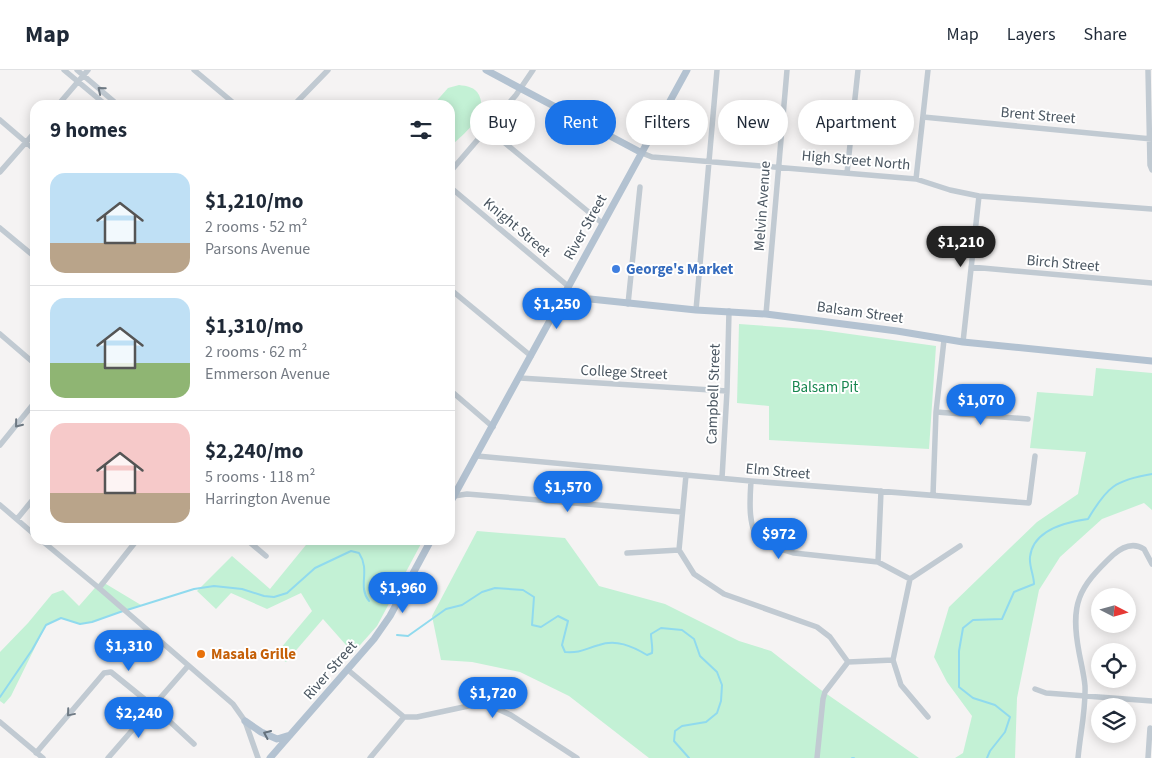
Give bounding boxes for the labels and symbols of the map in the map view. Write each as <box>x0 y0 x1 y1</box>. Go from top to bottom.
one-way arrow <box>97 87 106 96</box>
street label: Brent Street <box>1000 102 1076 129</box>
street label: High Street North <box>801 145 911 176</box>
street label: Melvin Avenue <box>749 160 776 252</box>
street label: River Street <box>559 190 612 264</box>
street label: Knight Street <box>479 193 555 262</box>
pin: $1,210 <box>920 226 1002 268</box>
street label: Birch Street <box>1026 250 1100 277</box>
place label: George's Market <box>626 259 734 280</box>
marker: George's Market <box>610 263 622 275</box>
pin: $1,250 <box>516 288 598 330</box>
street label: Balsam Street <box>815 296 905 329</box>
street label: Campbell Street <box>701 343 726 445</box>
street label: College Street <box>580 360 668 385</box>
park label: Balsam Pit <box>792 377 858 398</box>
pin: $1,070 <box>940 384 1022 426</box>
one-way arrow <box>15 418 23 427</box>
street label: Elm Street <box>745 458 811 485</box>
pin: $1,570 <box>527 470 609 513</box>
pin: $972 <box>749 518 809 560</box>
pin: $1,960 <box>362 572 444 614</box>
north arrow <box>1091 588 1136 632</box>
pin: $1,310 <box>88 630 170 672</box>
street label: River Street <box>299 636 362 705</box>
place label: Masala Grille <box>211 644 296 665</box>
marker: Masala Grille <box>195 648 207 660</box>
pin: $1,720 <box>452 676 534 719</box>
pin: $2,240 <box>98 696 180 739</box>
one-way arrow <box>67 707 76 716</box>
one-way arrow <box>263 730 272 741</box>

